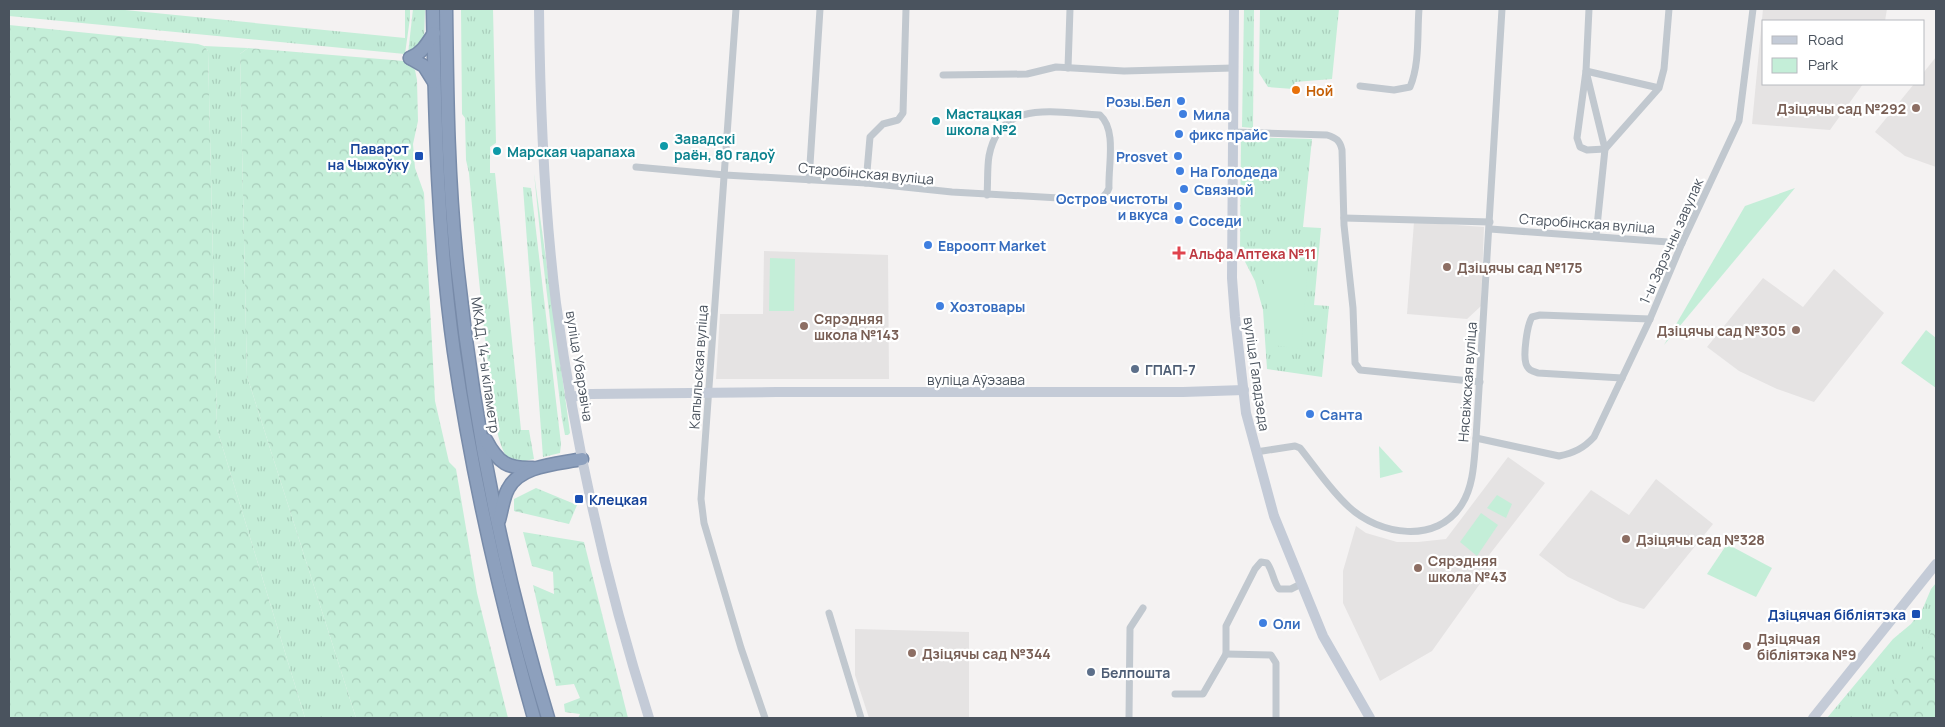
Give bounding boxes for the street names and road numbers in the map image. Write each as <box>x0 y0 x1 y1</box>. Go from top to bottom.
street label: Старобінская вуліца <box>797 158 935 188</box>
street label: 1-ы Зарэчны завулак <box>1635 174 1708 307</box>
street label: Старобінская вуліца <box>1518 209 1656 237</box>
street label: МКАД, 14-ы кіламетр <box>467 296 505 434</box>
street label: Капыльская вуліца <box>684 304 712 430</box>
street label: вуліца Убарэвіча <box>562 309 598 423</box>
street label: вуліца Галадзеда <box>1240 316 1274 432</box>
street label: Нясвіжская вуліца <box>1453 321 1481 443</box>
street label: вуліца Аўэзава <box>927 370 1025 389</box>

